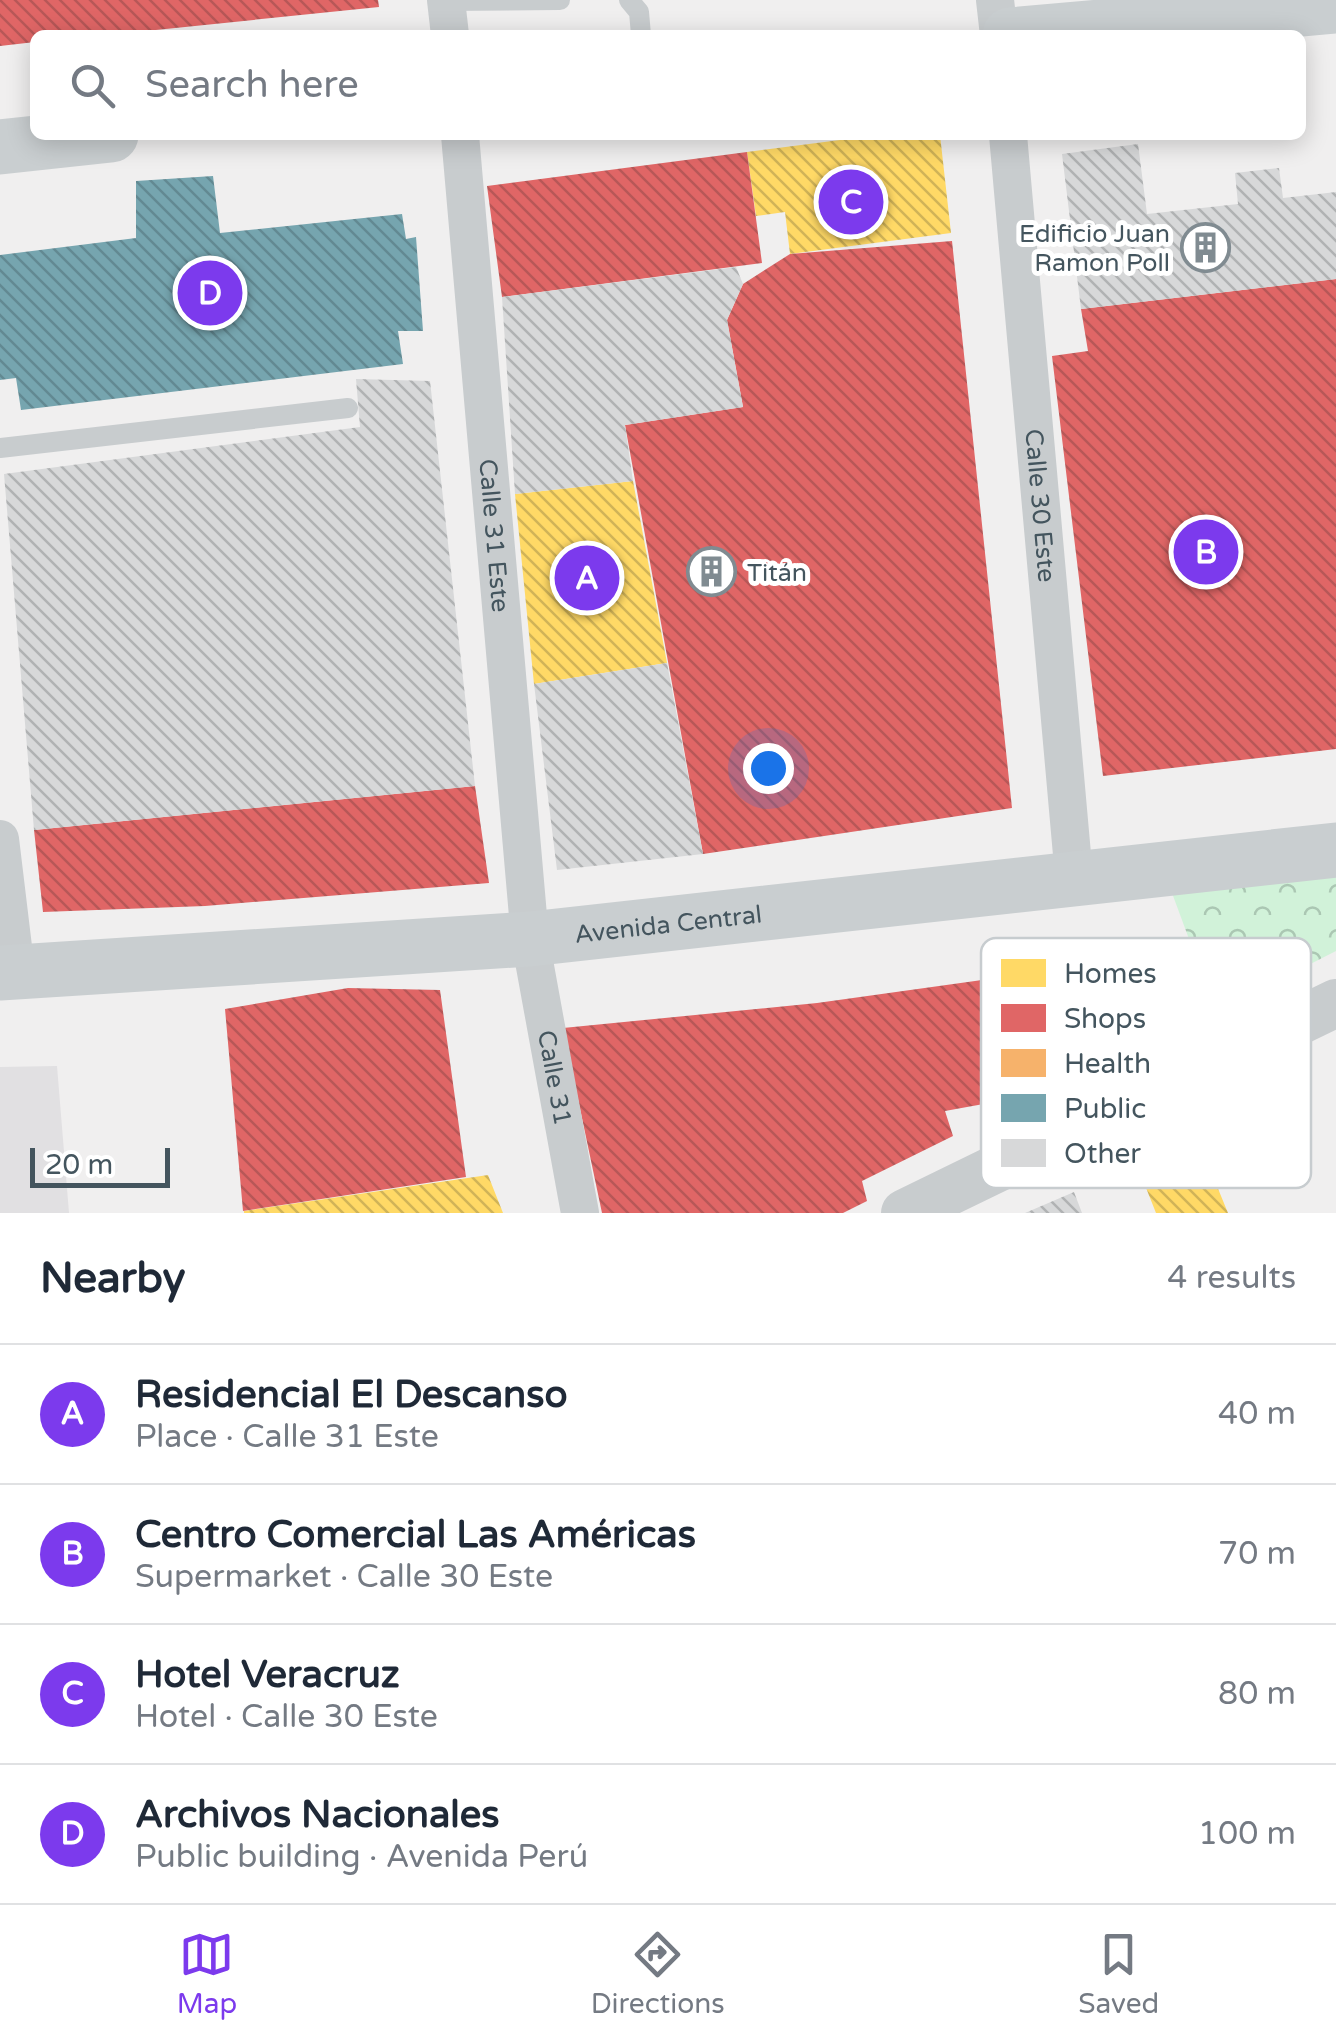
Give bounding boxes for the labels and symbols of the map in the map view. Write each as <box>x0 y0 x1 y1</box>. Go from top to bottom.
pin: C <box>818 164 884 240</box>
place label: Edificio Juan Ramon Poll <box>1019 219 1170 278</box>
building icon: Edificio Juan Ramon Poll <box>1179 221 1231 273</box>
pin: D <box>178 256 242 330</box>
street label: Calle 30 Este <box>1018 428 1062 584</box>
street label: Calle 31 Este <box>472 458 515 613</box>
pin: B <box>1174 514 1238 590</box>
pin: A <box>554 540 620 616</box>
building icon: Titán <box>686 546 738 598</box>
place label: Titán <box>747 558 807 588</box>
your location <box>743 743 794 794</box>
street label: Avenida Central <box>573 900 763 950</box>
legend <box>981 938 1311 1188</box>
text: Homes <box>1064 957 1157 991</box>
text: Shops <box>1064 1002 1146 1036</box>
street label: Calle 31 <box>531 1028 578 1128</box>
text: Health <box>1064 1047 1151 1081</box>
text: Public <box>1064 1092 1146 1126</box>
text: Other <box>1064 1137 1141 1171</box>
scale bar <box>30 1143 170 1188</box>

